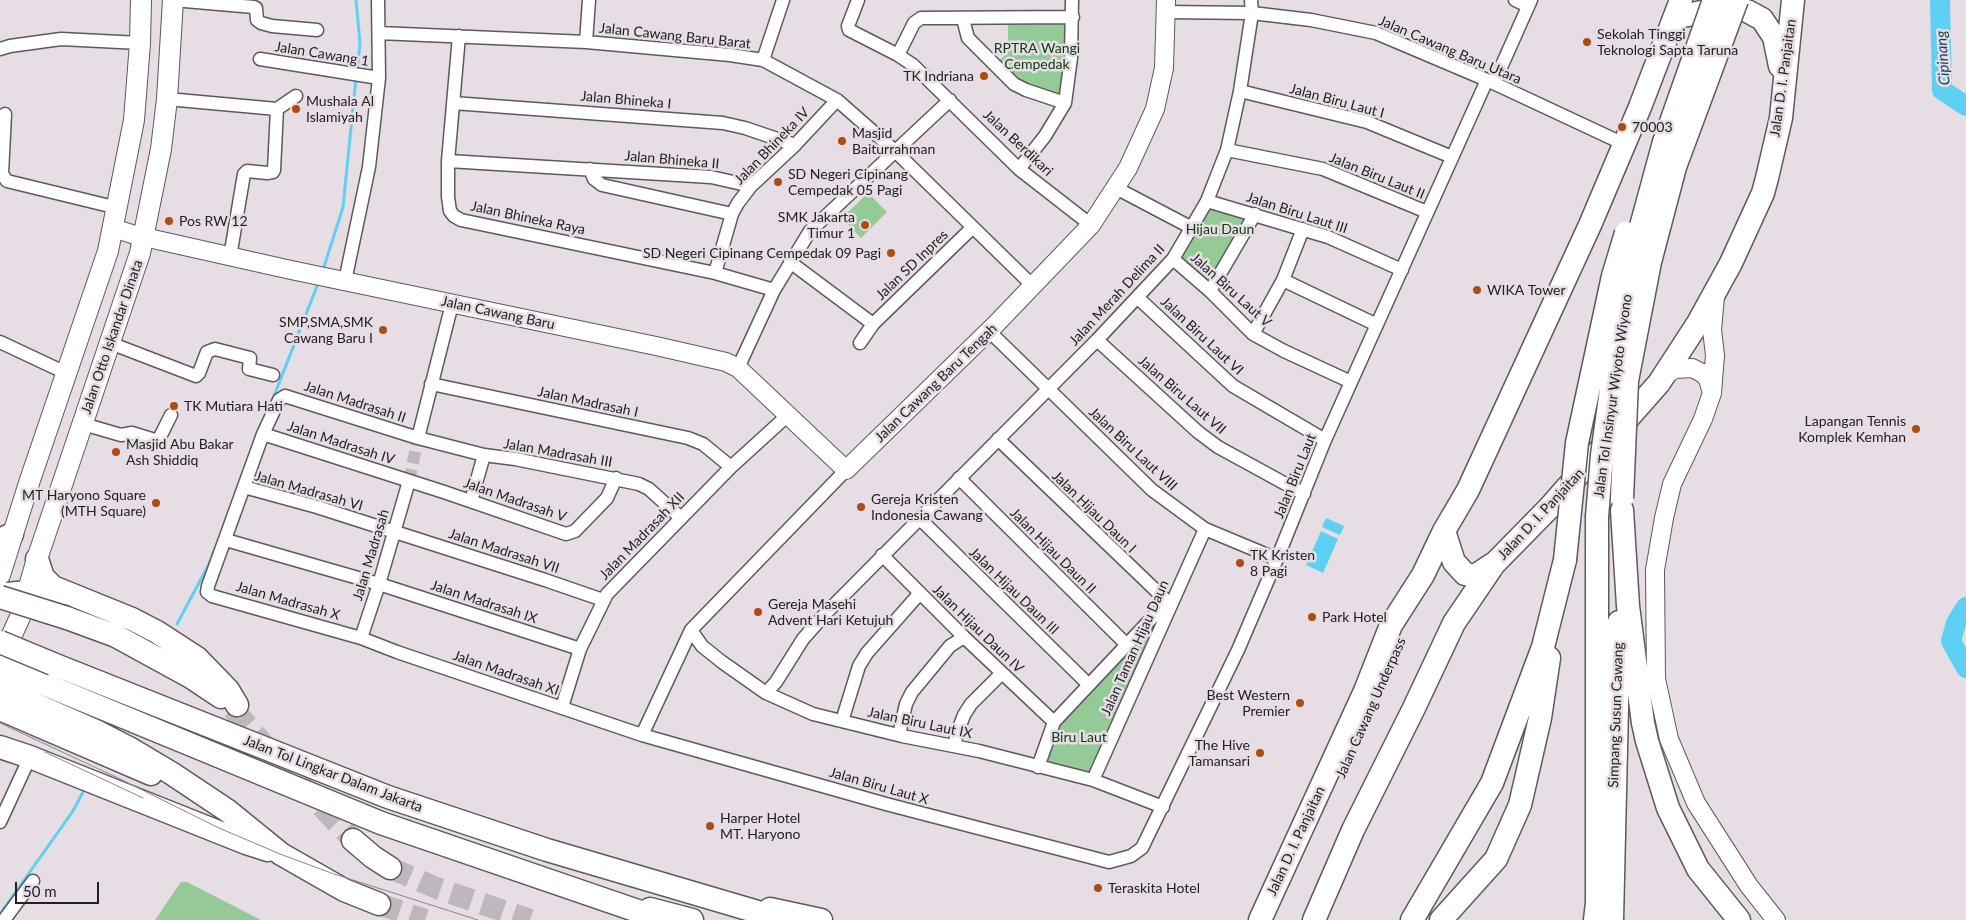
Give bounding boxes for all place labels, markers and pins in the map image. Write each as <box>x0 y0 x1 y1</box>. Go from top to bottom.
place label: Sekolah Tinggi Teknologi Sapta Taruna <box>1597 26 1738 58</box>
marker: Sekolah Tinggi Teknologi Sapta Taruna <box>1581 36 1593 48</box>
place label: TK Indriana <box>903 68 974 84</box>
marker: TK Indriana <box>978 70 990 82</box>
place label: Mushala Al Islamiyah <box>306 93 374 125</box>
marker: Mushala Al Islamiyah <box>290 103 302 115</box>
place label: 70003 <box>1632 119 1673 135</box>
marker: 70003 <box>1616 121 1628 133</box>
place label: Masjid Baiturrahman <box>852 125 935 158</box>
marker: Masjid Baiturrahman <box>836 135 848 147</box>
place label: SD Negeri Cipinang Cempedak 05 Pagi <box>788 166 908 198</box>
marker: SD Negeri Cipinang Cempedak 05 Pagi <box>772 176 784 188</box>
place label: SMK Jakarta Timur 1 <box>778 209 855 242</box>
place label: Pos RW 12 <box>179 213 248 229</box>
marker: Pos RW 12 <box>163 215 175 227</box>
marker: SMK Jakarta Timur 1 <box>859 219 871 231</box>
place label: SD Negeri Cipinang Cempedak 09 Pagi <box>643 245 881 261</box>
marker: SD Negeri Cipinang Cempedak 09 Pagi <box>885 247 897 259</box>
place label: WIKA Tower <box>1487 282 1566 298</box>
marker: WIKA Tower <box>1471 284 1483 296</box>
place label: SMP,SMA,SMK Cawang Baru I <box>279 314 373 347</box>
marker: SMP,SMA,SMK Cawang Baru I <box>377 324 389 336</box>
place label: TK Mutiara Hati <box>184 398 283 414</box>
marker: TK Mutiara Hati <box>168 400 180 412</box>
place label: Lapangan Tennis Komplek Kemhan <box>1798 413 1906 446</box>
marker: Lapangan Tennis Komplek Kemhan <box>1910 423 1922 435</box>
place label: Masjid Abu Bakar Ash Shiddiq <box>126 436 234 468</box>
marker: Masjid Abu Bakar Ash Shiddiq <box>110 446 122 458</box>
place label: MT Haryono Square (MTH Square) <box>22 487 146 520</box>
place label: Gereja Kristen Indonesia Cawang <box>871 491 983 524</box>
marker: MT Haryono Square (MTH Square) <box>150 497 162 509</box>
marker: Gereja Kristen Indonesia Cawang <box>855 501 867 513</box>
place label: TK Kristen 8 Pagi <box>1250 547 1315 580</box>
marker: TK Kristen 8 Pagi <box>1234 557 1246 569</box>
place label: Gereja Masehi Advent Hari Ketujuh <box>768 596 893 628</box>
marker: Gereja Masehi Advent Hari Ketujuh <box>752 606 764 618</box>
place label: Park Hotel <box>1322 609 1387 625</box>
marker: Park Hotel <box>1306 611 1318 623</box>
place label: Best Western Premier <box>1207 687 1290 720</box>
marker: Best Western Premier <box>1294 697 1306 709</box>
place label: The Hive Tamansari <box>1189 737 1250 770</box>
marker: The Hive Tamansari <box>1254 747 1266 759</box>
place label: Harper Hotel MT. Haryono <box>720 810 800 842</box>
marker: Harper Hotel MT. Haryono <box>704 820 716 832</box>
place label: Teraskita Hotel <box>1108 880 1200 896</box>
marker: Teraskita Hotel <box>1092 882 1104 894</box>

